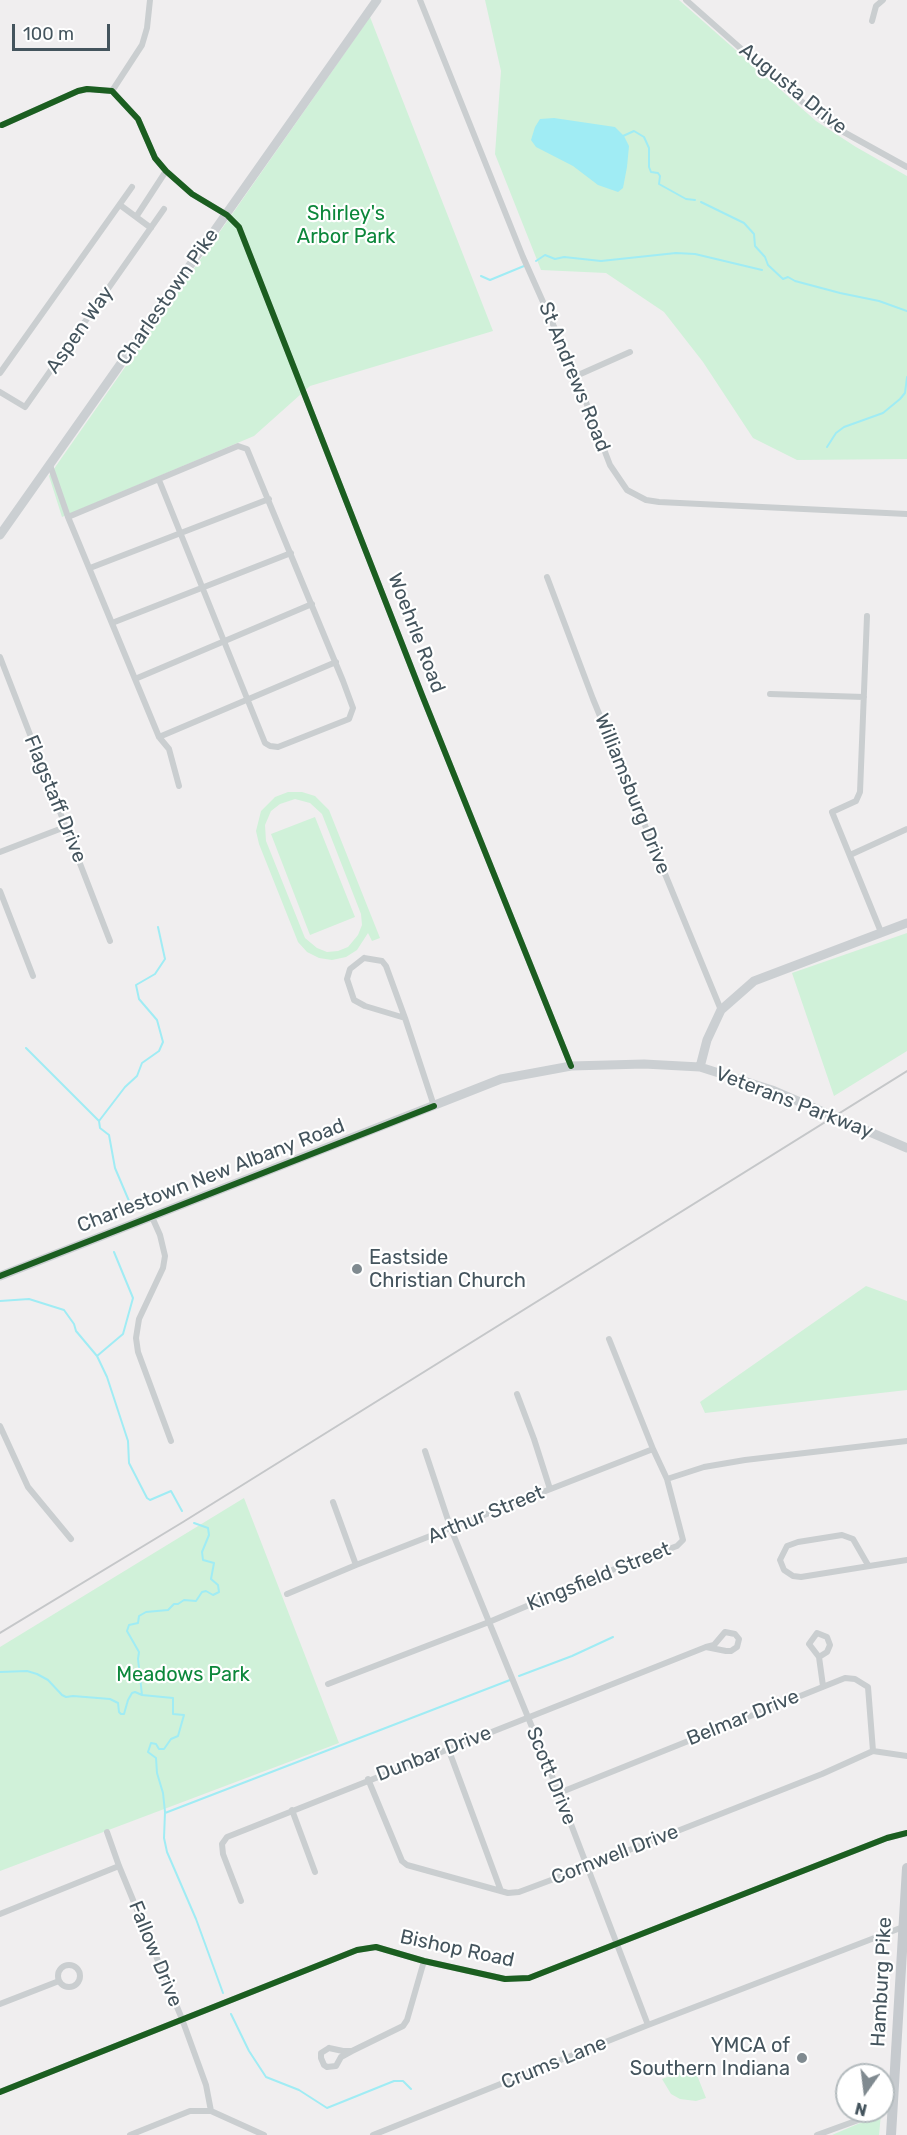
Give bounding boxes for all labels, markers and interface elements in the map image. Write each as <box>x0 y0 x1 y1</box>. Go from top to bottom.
scale bar <box>15 12 112 50</box>
text: 100 m <box>23 23 74 45</box>
street label: Augusta Drive <box>734 38 852 140</box>
park label: Shirley's Arbor Park <box>297 202 395 249</box>
street label: Charlestown Pike <box>112 224 224 370</box>
street label: Aspen Way <box>41 282 119 378</box>
street label: St Andrews Road <box>533 299 615 455</box>
street label: Woehrle Road <box>382 570 450 696</box>
street label: Williamsburg Drive <box>589 710 675 878</box>
street label: Flagstaff Drive <box>19 732 91 866</box>
street label: Veterans Parkway <box>712 1062 876 1144</box>
street label: Charlestown New Albany Road <box>74 1114 348 1238</box>
place label: Eastside Christian Church <box>369 1246 526 1293</box>
marker: Eastside Christian Church <box>350 1262 364 1276</box>
street label: Arthur Street <box>424 1481 548 1549</box>
street label: Kingsfield Street <box>524 1537 674 1617</box>
park label: Meadows Park <box>116 1663 250 1687</box>
street label: Belmar Drive <box>683 1685 803 1751</box>
street label: Dunbar Drive <box>373 1721 495 1787</box>
street label: Scott Drive <box>520 1724 582 1828</box>
street label: Cornwell Drive <box>548 1820 682 1890</box>
street label: Fallow Drive <box>123 1898 187 2010</box>
street label: Hamburg Pike <box>867 1916 897 2048</box>
street label: Bishop Road <box>398 1925 516 1973</box>
street label: Crums Lane <box>498 2031 610 2095</box>
place label: YMCA of Southern Indiana <box>630 2034 790 2081</box>
marker: YMCA of Southern Indiana <box>795 2051 809 2065</box>
north arrow <box>835 2063 895 2123</box>
text: N <box>853 2098 869 2120</box>

